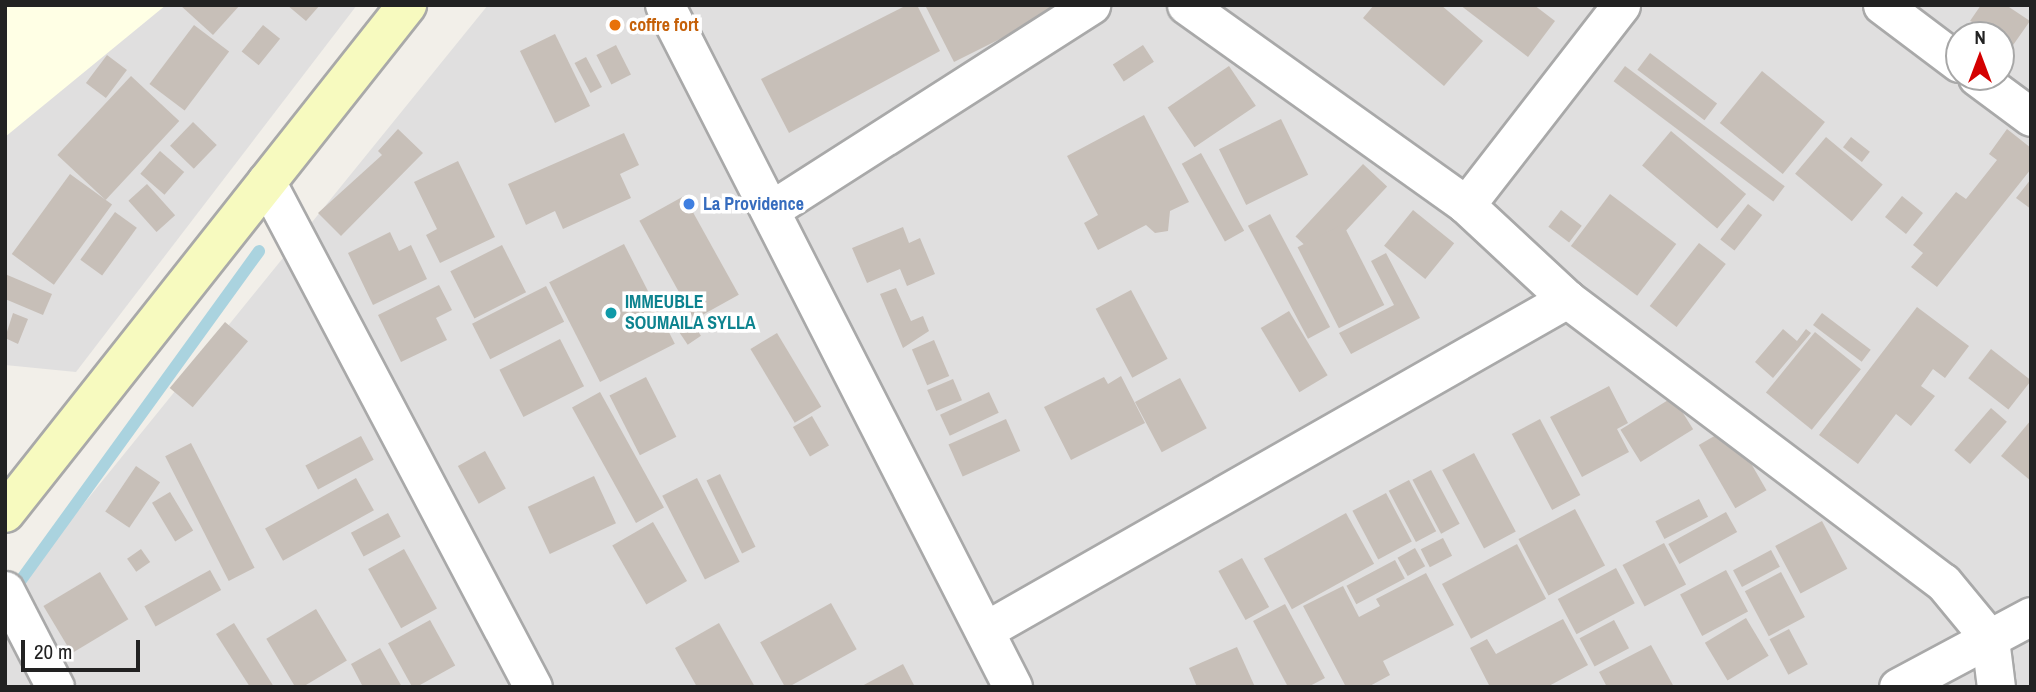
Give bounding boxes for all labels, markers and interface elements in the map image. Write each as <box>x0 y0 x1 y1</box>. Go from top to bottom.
place label: coffre fort <box>629 14 699 36</box>
marker: coffre fort <box>607 17 623 33</box>
north arrow <box>1945 21 2015 91</box>
text: N <box>1974 24 1986 50</box>
place label: La Providence <box>703 193 804 215</box>
marker: La Providence <box>681 196 697 212</box>
place label: IMMEUBLE SOUMAILA SYLLA <box>625 292 756 334</box>
marker: IMMEUBLE SOUMAILA SYLLA <box>603 305 619 321</box>
scale bar <box>24 626 144 670</box>
text: 20 m <box>34 637 72 666</box>

